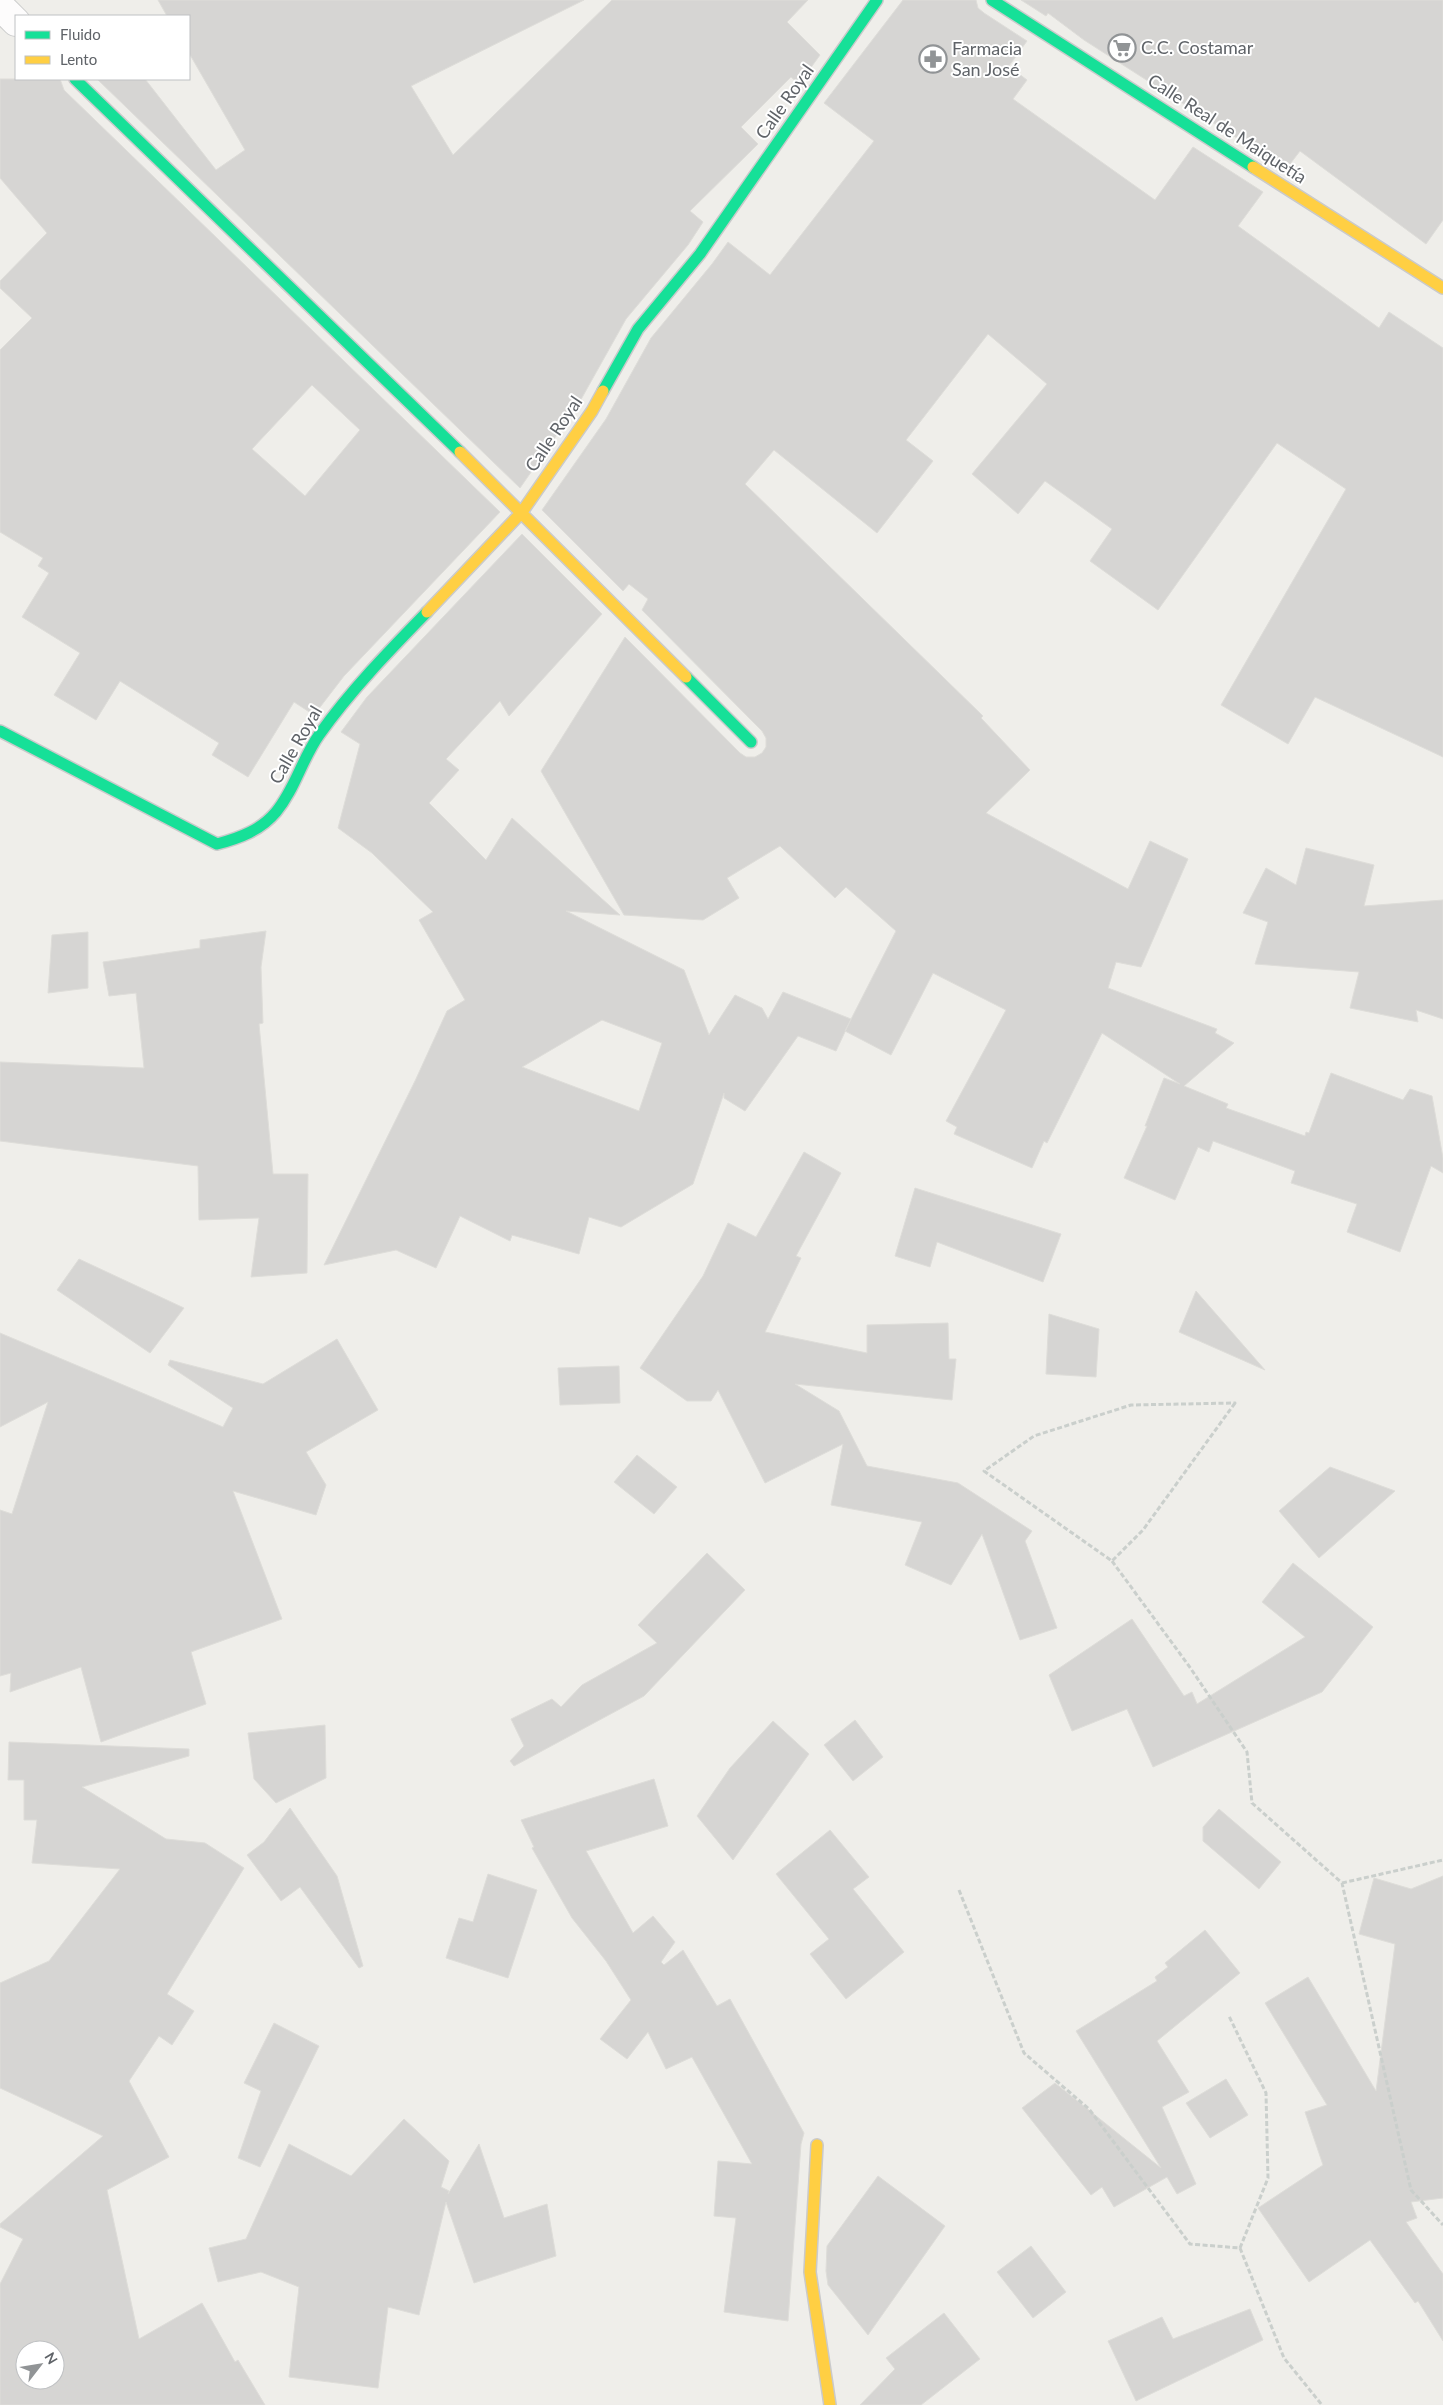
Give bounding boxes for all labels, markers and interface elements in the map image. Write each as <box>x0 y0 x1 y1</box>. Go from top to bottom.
legend <box>15 15 190 80</box>
text: Fluido <box>60 25 101 43</box>
supermarket icon: C.C. Costamar <box>1107 33 1137 63</box>
place label: C.C. Costamar <box>1141 36 1254 58</box>
place label: Farmacia San José <box>952 37 1022 80</box>
pharmacy icon: Farmacia San José <box>918 44 948 74</box>
text: Lento <box>60 50 97 68</box>
street label: Calle Royal <box>750 60 818 143</box>
street label: Calle Real de Maiquetía <box>1144 69 1311 188</box>
street label: Calle Royal <box>520 391 586 475</box>
street label: Calle Royal <box>264 702 326 787</box>
north arrow <box>15 2340 65 2390</box>
text: N <box>42 2349 62 2367</box>

